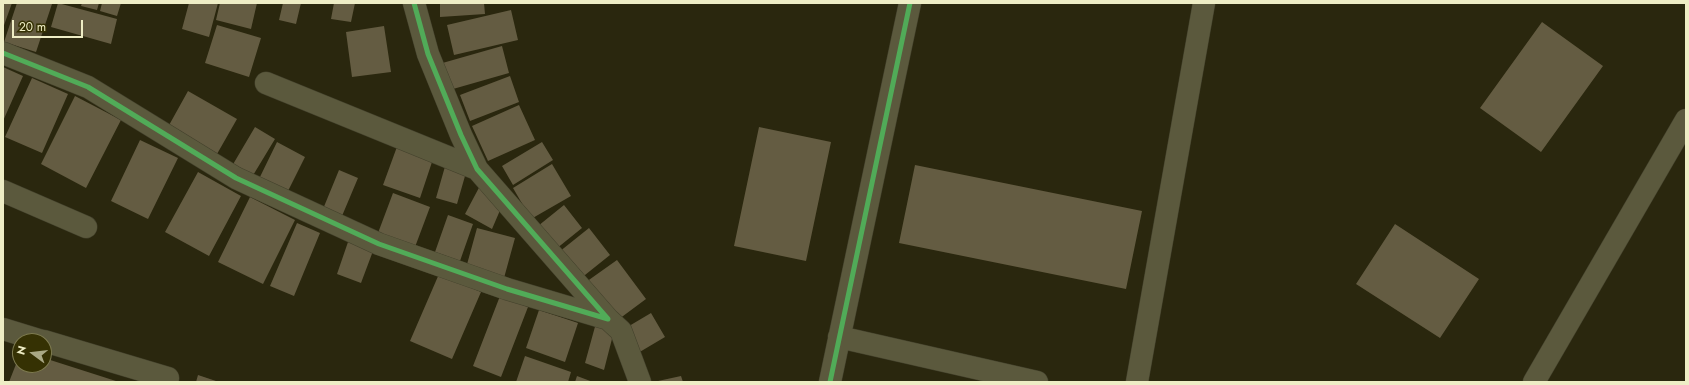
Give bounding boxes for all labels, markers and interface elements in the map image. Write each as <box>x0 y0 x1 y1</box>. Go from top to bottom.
scale bar <box>14 12 85 38</box>
text: 20 m <box>19 18 46 36</box>
north arrow <box>12 333 52 373</box>
text: N <box>13 344 30 356</box>

